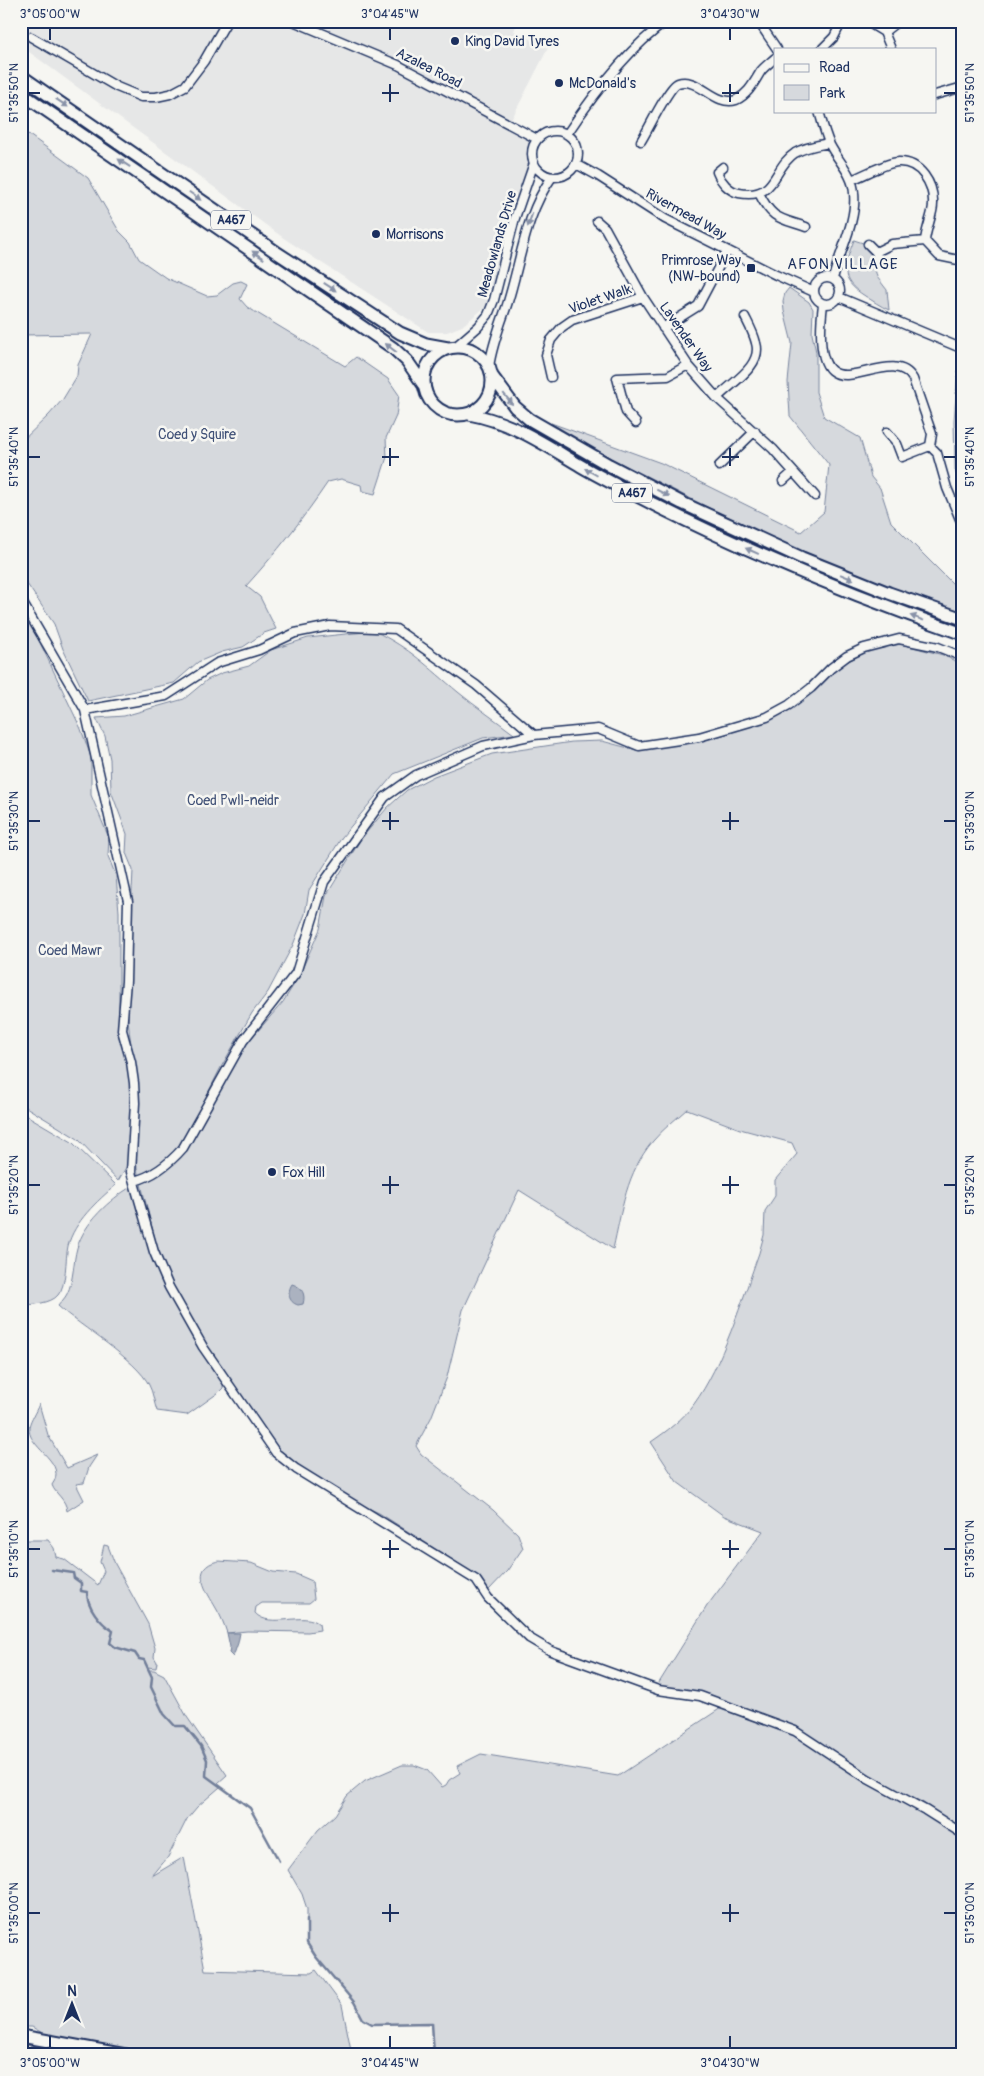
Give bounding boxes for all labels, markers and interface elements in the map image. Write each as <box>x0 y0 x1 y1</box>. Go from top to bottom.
text: 3°05'00"W <box>20 7 80 22</box>
text: 3°04'45"W <box>361 7 419 22</box>
text: 3°04'30"W <box>700 7 760 22</box>
place label: King David Tyres <box>465 33 560 50</box>
marker: King David Tyres <box>449 35 461 47</box>
street label: Azalea Road <box>393 44 465 92</box>
legend <box>774 48 936 112</box>
text: Road <box>819 58 850 77</box>
text: 51°35'50"N <box>7 63 22 123</box>
text: 51°35'50"N <box>963 63 978 123</box>
place label: McDonald's <box>569 75 637 92</box>
marker: McDonald's <box>553 77 565 89</box>
text: Park <box>819 84 846 103</box>
one-way arrow <box>55 99 68 108</box>
one-way arrow <box>117 158 130 168</box>
street label: Rivermead Way <box>643 185 729 243</box>
street label: Meadowlands Drive <box>474 189 520 299</box>
one-way arrow <box>189 191 202 201</box>
road number: A467 <box>211 210 251 230</box>
one-way arrow <box>526 212 533 227</box>
place label: Morrisons <box>386 226 444 243</box>
marker: Morrisons <box>370 228 382 240</box>
one-way arrow <box>251 250 264 260</box>
place label: Primrose Way (NW-bound) <box>661 252 741 285</box>
district label: AFON VILLAGE <box>787 255 899 274</box>
marker: Primrose Way (NW-bound) <box>745 262 757 274</box>
street label: Violet Walk <box>567 280 634 318</box>
one-way arrow <box>323 282 337 292</box>
street label: Lavender Way <box>656 299 716 375</box>
one-way arrow <box>385 342 398 353</box>
one-way arrow <box>503 392 514 405</box>
park label: Coed y Squire <box>158 426 236 443</box>
text: 51°35'40"N <box>7 427 22 487</box>
text: 51°35'40"N <box>963 427 978 487</box>
one-way arrow <box>584 467 597 476</box>
road number: A467 <box>612 483 652 502</box>
one-way arrow <box>656 489 671 497</box>
one-way arrow <box>745 547 759 555</box>
one-way arrow <box>840 573 855 581</box>
one-way arrow <box>909 614 924 621</box>
text: 51°35'30"N <box>7 791 22 851</box>
text: 51°35'30"N <box>963 791 978 851</box>
park label: Coed Pwll-neidr <box>187 792 279 809</box>
park label: Coed Mawr <box>38 942 102 959</box>
text: 51°35'20"N <box>7 1155 22 1215</box>
text: 51°35'20"N <box>963 1155 978 1215</box>
place label: Fox Hill <box>282 1164 325 1181</box>
marker: Fox Hill <box>266 1166 278 1178</box>
text: 51°35'10"N <box>7 1520 22 1578</box>
text: 51°35'10"N <box>963 1520 978 1578</box>
text: 51°35'00"N <box>7 1882 22 1944</box>
text: 51°35'00"N <box>963 1882 978 1944</box>
north arrow <box>48 1978 98 2028</box>
text: N <box>67 1983 77 2000</box>
text: 3°05'00"W <box>20 2056 80 2071</box>
text: 3°04'45"W <box>361 2056 419 2071</box>
text: 3°04'30"W <box>700 2056 760 2071</box>

